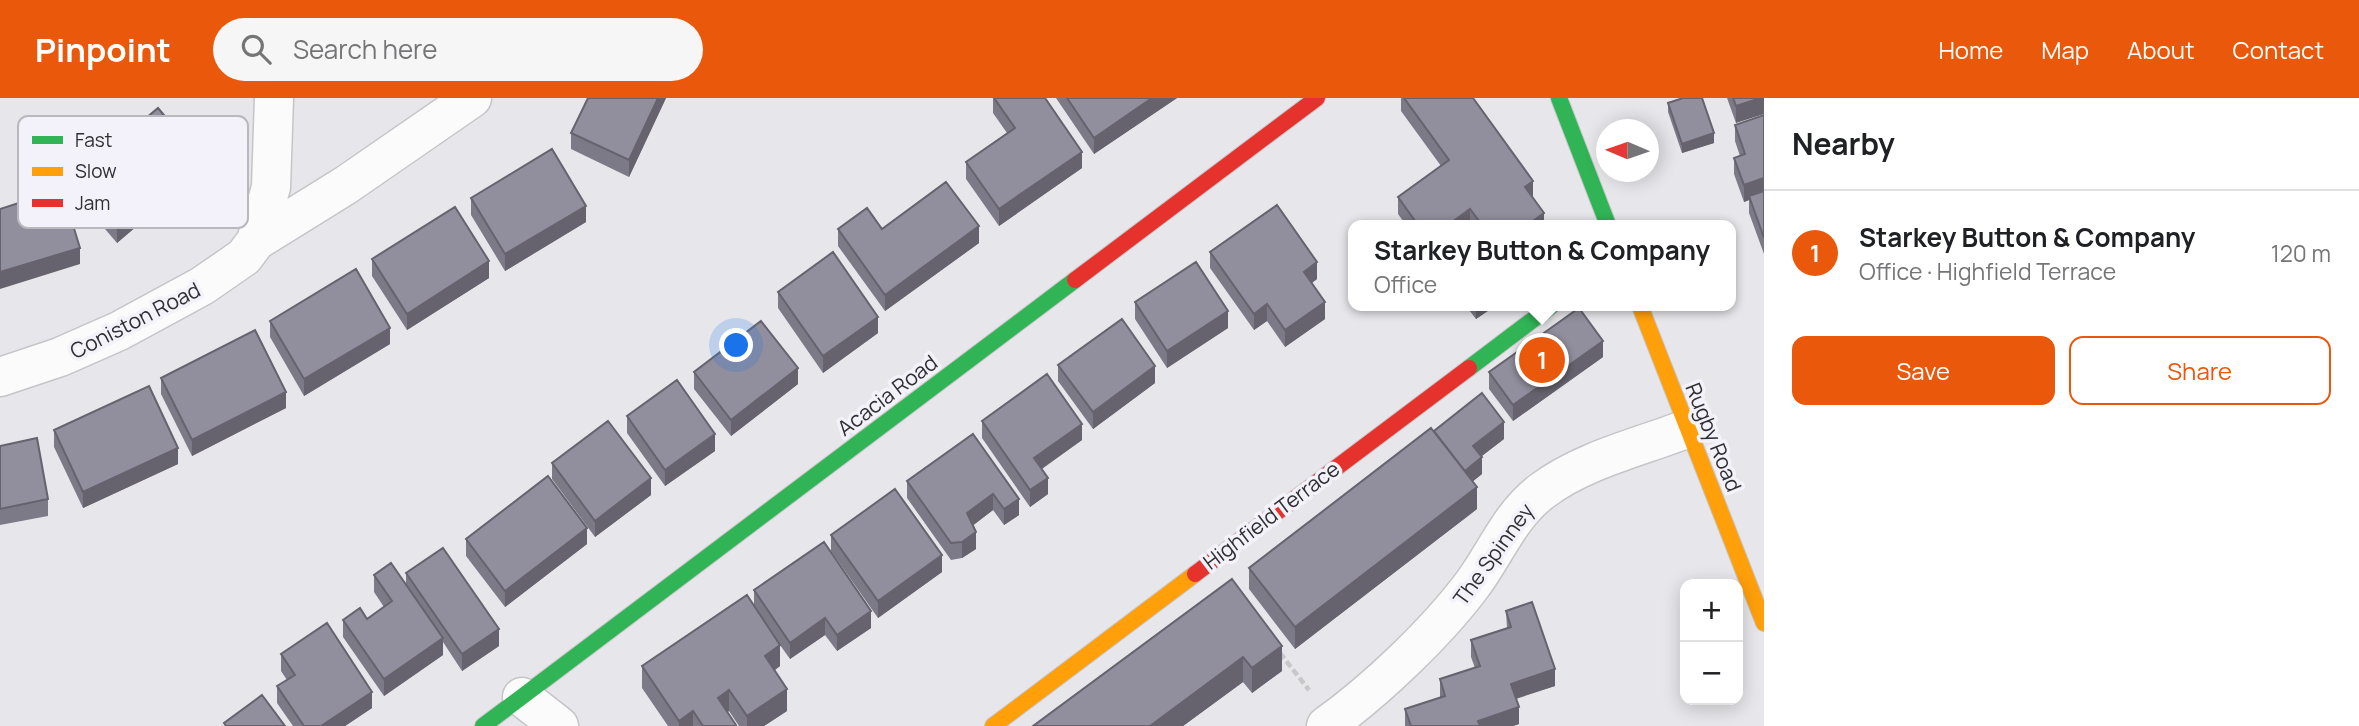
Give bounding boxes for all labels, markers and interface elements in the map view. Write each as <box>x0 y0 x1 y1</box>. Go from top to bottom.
search box <box>213 18 703 81</box>
text: Pinpoint <box>35 27 171 72</box>
icon: search <box>237 30 275 68</box>
text: Search here <box>293 31 437 67</box>
text: Home <box>1938 33 2003 66</box>
text: Map <box>2041 33 2089 66</box>
text: About <box>2127 33 2195 66</box>
text: Contact <box>2233 33 2324 66</box>
legend <box>18 116 248 228</box>
north arrow <box>1596 119 1659 182</box>
text: Nearby <box>1792 123 1895 164</box>
text: Fast <box>75 127 112 153</box>
text: Slow <box>75 158 117 184</box>
text: Jam <box>75 190 110 216</box>
text: Starkey Button & Company <box>1859 219 2195 255</box>
popup <box>1348 220 1736 311</box>
text: Starkey Button & Company <box>1374 232 1710 268</box>
text: 1 <box>1810 237 1820 269</box>
text: 120 m <box>2271 237 2331 269</box>
text: Office · Highfield Terrace <box>1859 255 2116 287</box>
text: Office <box>1374 268 1437 300</box>
street label: Coniston Road <box>65 275 205 365</box>
your location <box>719 328 753 362</box>
pin: 1 <box>1519 334 1565 386</box>
button: Save <box>1792 336 2055 405</box>
button: Share <box>2069 336 2331 405</box>
street label: Acacia Road <box>831 348 943 442</box>
street label: Rugby Road <box>1679 378 1749 496</box>
street label: Highfield Terrace <box>1197 455 1345 575</box>
street label: The Spinney <box>1446 497 1540 611</box>
map controls <box>1680 579 1743 705</box>
button: + <box>1680 579 1743 642</box>
button: − <box>1680 642 1743 705</box>

